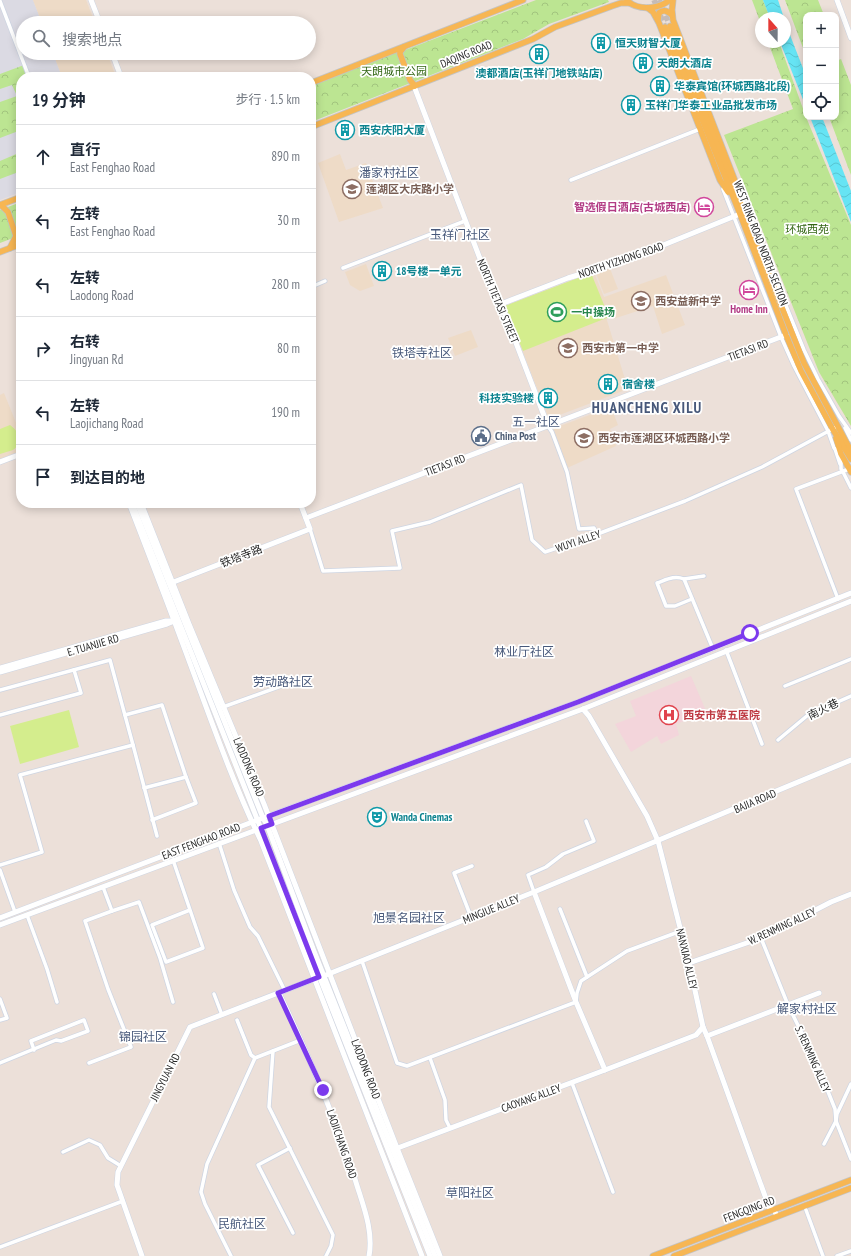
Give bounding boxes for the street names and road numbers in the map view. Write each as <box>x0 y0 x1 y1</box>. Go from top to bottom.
street label: DAQING ROAD <box>438 37 494 71</box>
street label: WEST RING ROAD NORTH SECTION <box>731 178 791 308</box>
street label: NORTH YIZHONG ROAD <box>576 239 666 281</box>
street label: NORTH TIETASI STREET <box>474 257 522 345</box>
street label: TIETASI RD <box>726 336 770 364</box>
street label: TIETASI RD <box>423 451 467 479</box>
street label: WUYI ALLEY <box>554 527 602 555</box>
street label: 铁塔寺路 <box>218 542 264 570</box>
street label: E. TUANJIE RD <box>66 631 121 659</box>
street label: 南火巷 <box>805 695 841 723</box>
street label: LAODONG ROAD <box>230 735 268 799</box>
street label: BAJIA ROAD <box>732 786 778 816</box>
street label: EAST FENGHAO ROAD <box>160 819 243 862</box>
street label: MINGJUE ALLEY <box>461 891 521 927</box>
street label: W. RENMING ALLEY <box>746 904 818 948</box>
street label: NANXIAO ALLEY <box>673 927 701 991</box>
street label: S. RENMING ALLEY <box>792 1024 834 1094</box>
street label: LAODONG ROAD <box>348 1037 384 1101</box>
street label: JINGYUAN RD <box>147 1051 183 1104</box>
street label: CAOYANG ALLEY <box>499 1081 563 1115</box>
street label: LAOJICHANG ROAD <box>324 1108 360 1181</box>
street label: FENGQING RD <box>721 1193 777 1225</box>

